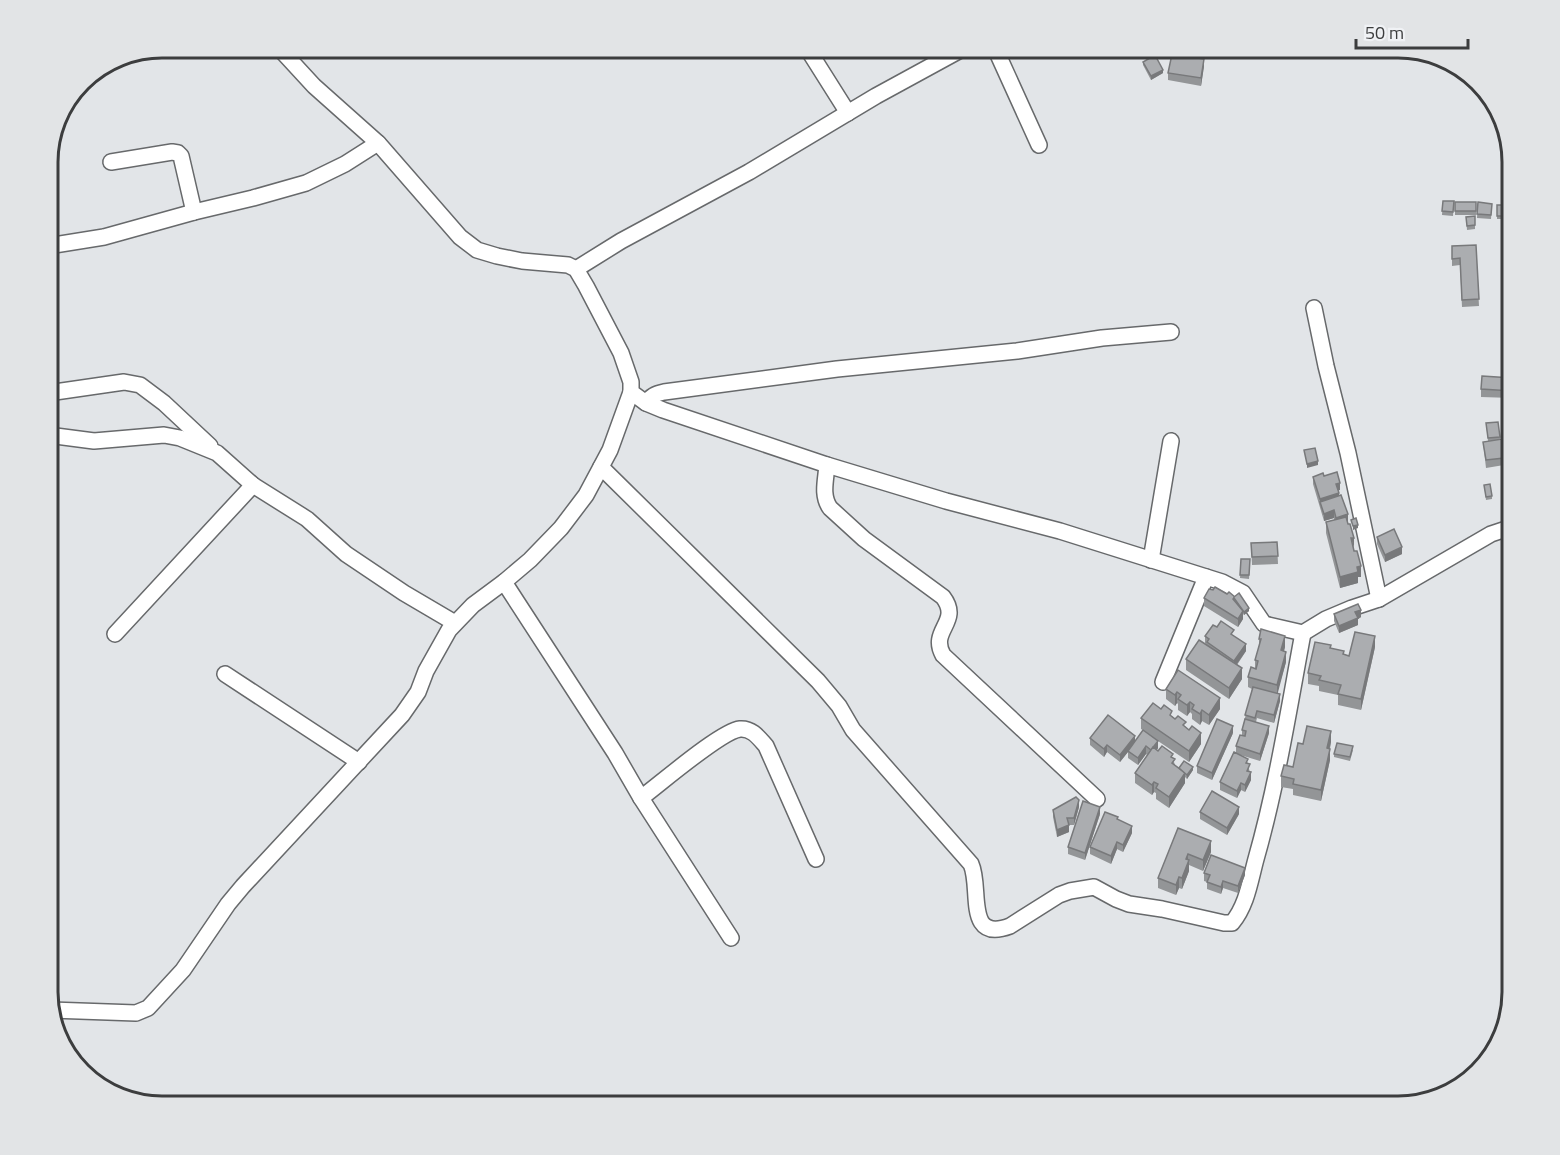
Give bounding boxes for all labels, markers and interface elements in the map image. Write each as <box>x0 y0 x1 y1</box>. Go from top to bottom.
scale bar <box>1356 12 1468 50</box>
text: 50 m <box>1365 19 1404 46</box>

